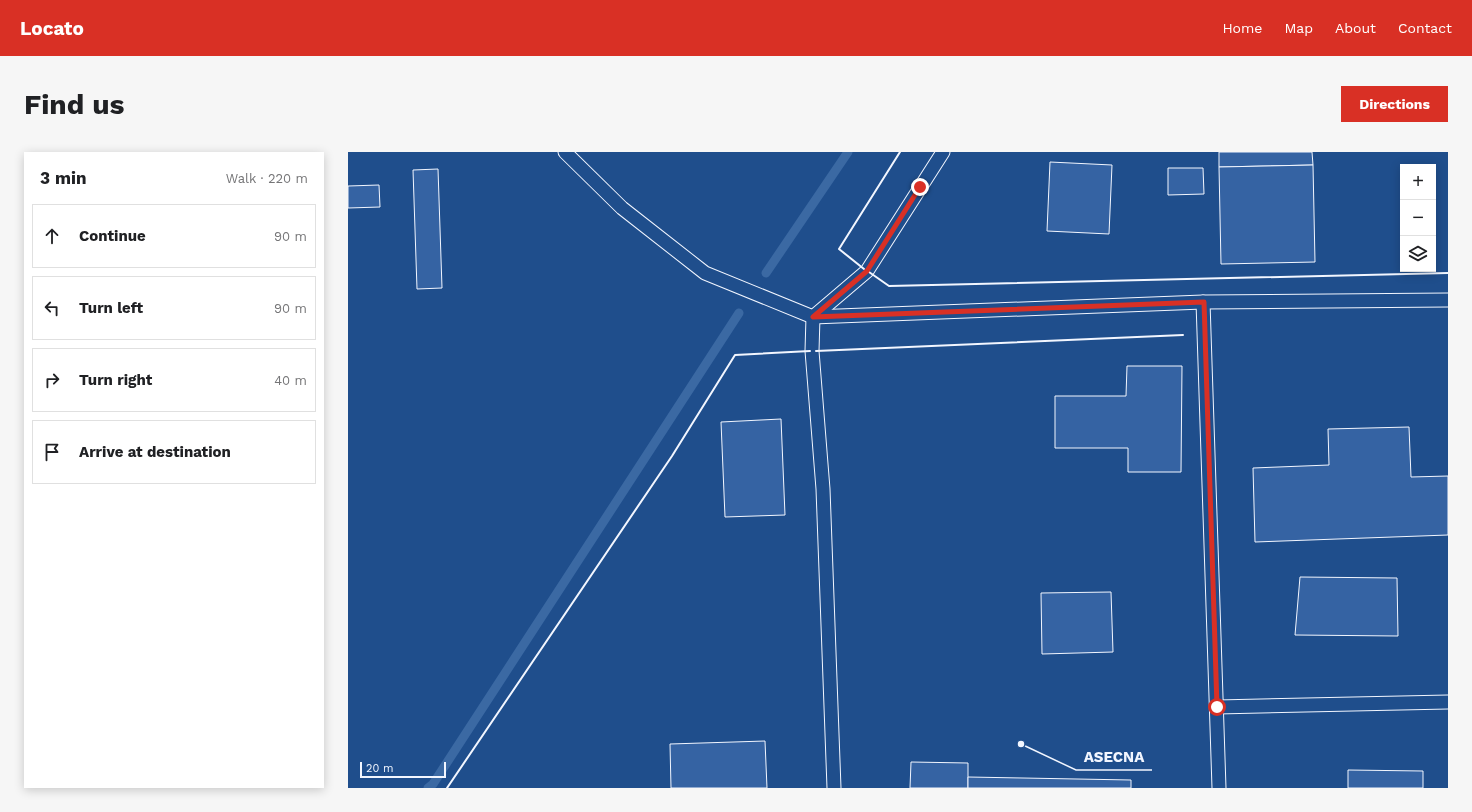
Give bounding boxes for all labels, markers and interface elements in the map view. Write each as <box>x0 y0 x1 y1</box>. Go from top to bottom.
text: Locato <box>20 17 84 40</box>
text: Home <box>1222 20 1262 36</box>
text: Map <box>1284 20 1313 36</box>
text: About <box>1335 20 1376 36</box>
text: Contact <box>1398 20 1452 36</box>
button: Directions <box>1341 86 1448 122</box>
text: Find us <box>24 88 124 121</box>
map controls <box>1400 164 1436 272</box>
button: + <box>1400 164 1436 200</box>
text: 3 min <box>40 168 86 188</box>
text: Walk · 220 m <box>226 171 308 186</box>
route end <box>911 178 929 196</box>
button: − <box>1400 200 1436 236</box>
icon: ahead <box>41 225 63 247</box>
text: Continue <box>79 227 146 245</box>
text: 90 m <box>274 229 307 244</box>
button: layers <box>1400 236 1436 272</box>
icon: left <box>41 297 63 319</box>
text: Turn left <box>79 299 143 317</box>
text: 90 m <box>274 301 307 316</box>
icon: right <box>41 369 63 391</box>
text: Turn right <box>79 371 152 389</box>
text: 40 m <box>274 373 307 388</box>
icon: arrive <box>41 441 63 463</box>
text: Arrive at destination <box>79 443 231 461</box>
route start <box>1208 698 1226 716</box>
callout: ASECNA <box>1076 743 1152 770</box>
text: ASECNA <box>1084 748 1145 766</box>
scale bar <box>360 760 446 779</box>
text: 20 m <box>366 762 394 775</box>

